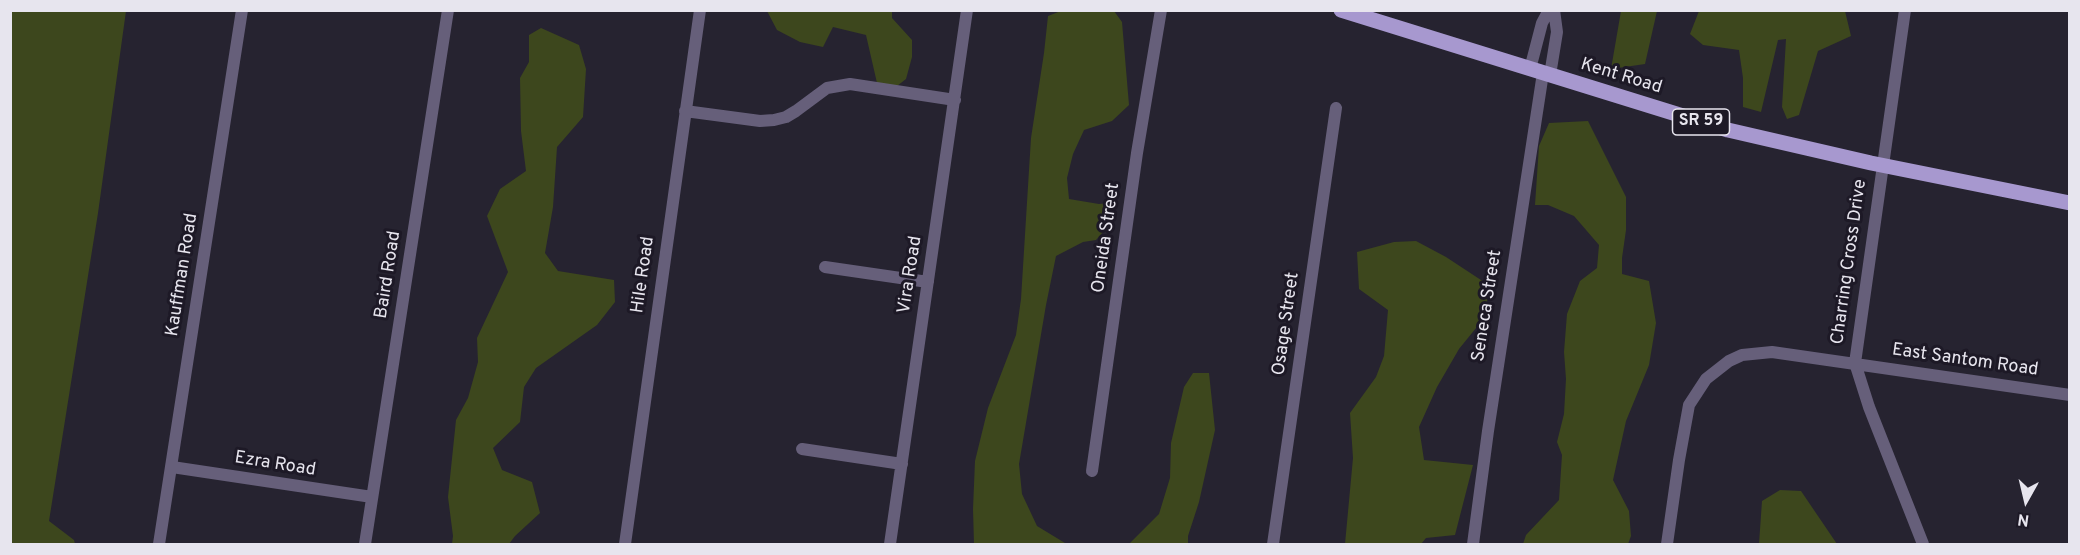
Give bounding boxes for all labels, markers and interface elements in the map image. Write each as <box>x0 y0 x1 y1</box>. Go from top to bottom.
street label: Kent Road <box>1578 54 1664 100</box>
road number: SR 59 <box>1672 109 1730 135</box>
street label: Charring Cross Drive <box>1828 178 1872 346</box>
street label: Oneida Street <box>1089 181 1125 295</box>
street label: Kauffman Road <box>163 212 203 338</box>
street label: Baird Road <box>371 230 407 320</box>
street label: Hile Road <box>628 235 660 315</box>
street label: Vira Road <box>894 235 928 315</box>
street label: Seneca Street <box>1469 249 1507 363</box>
street label: Osage Street <box>1269 271 1305 377</box>
street label: East Santom Road <box>1890 340 2040 382</box>
street label: Ezra Road <box>233 448 317 482</box>
north arrow <box>1996 471 2056 531</box>
text: N <box>2016 508 2031 530</box>

